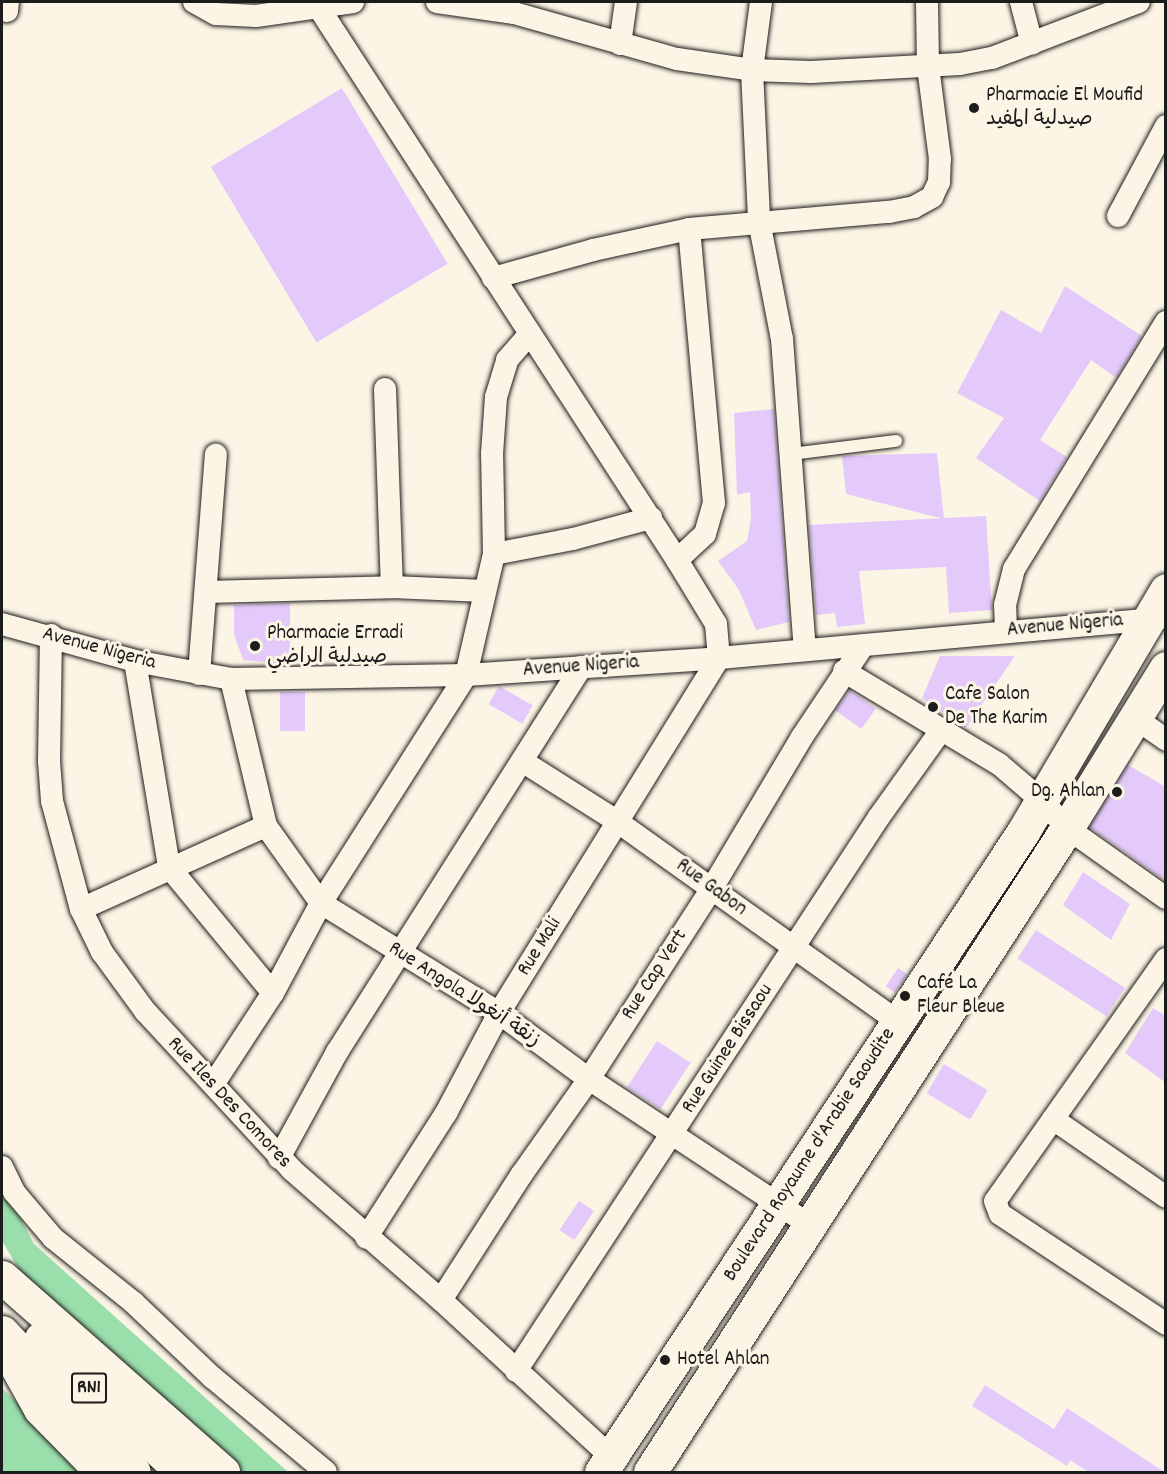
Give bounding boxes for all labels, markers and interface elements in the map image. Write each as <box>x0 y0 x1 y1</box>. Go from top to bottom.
place label: Pharmacie El Moufid صيدلية المفيد <box>986 83 1143 133</box>
marker: Pharmacie El Moufid صيدلية المفيد <box>967 101 981 115</box>
street label: Avenue Nigeria <box>1006 608 1124 644</box>
place label: Pharmacie Erradi صيدلية الراضي <box>267 621 403 671</box>
street label: Avenue Nigeria <box>40 622 158 676</box>
marker: Pharmacie Erradi صيدلية الراضي <box>248 639 262 653</box>
street label: Avenue Nigeria <box>522 650 640 684</box>
place label: Cafe Salon De The Karim <box>945 682 1048 732</box>
marker: Cafe Salon De The Karim <box>926 700 940 714</box>
place label: Dg. Ahlan <box>1031 779 1105 805</box>
marker: Dg. Ahlan <box>1110 785 1124 799</box>
street label: Rue Gabon <box>670 854 752 922</box>
street label: Rue Mali <box>512 913 568 981</box>
street label: Rue Cap Vert <box>616 925 694 1025</box>
street label: Rue Angola زنقة أنغولا <box>383 936 545 1054</box>
place label: Café La Fleur Bleue <box>917 971 1005 1021</box>
street label: Rue Guinee Bissaou <box>677 979 779 1119</box>
marker: Café La Fleur Bleue <box>898 989 912 1003</box>
street label: Boulevard Royaume d'Arabie Saoudite <box>718 1023 902 1287</box>
street label: Rue Iles Des Comores <box>162 1032 296 1174</box>
place label: Hotel Ahlan <box>677 1347 770 1373</box>
marker: Hotel Ahlan <box>658 1353 672 1367</box>
road number: RN1 <box>71 1371 107 1405</box>

